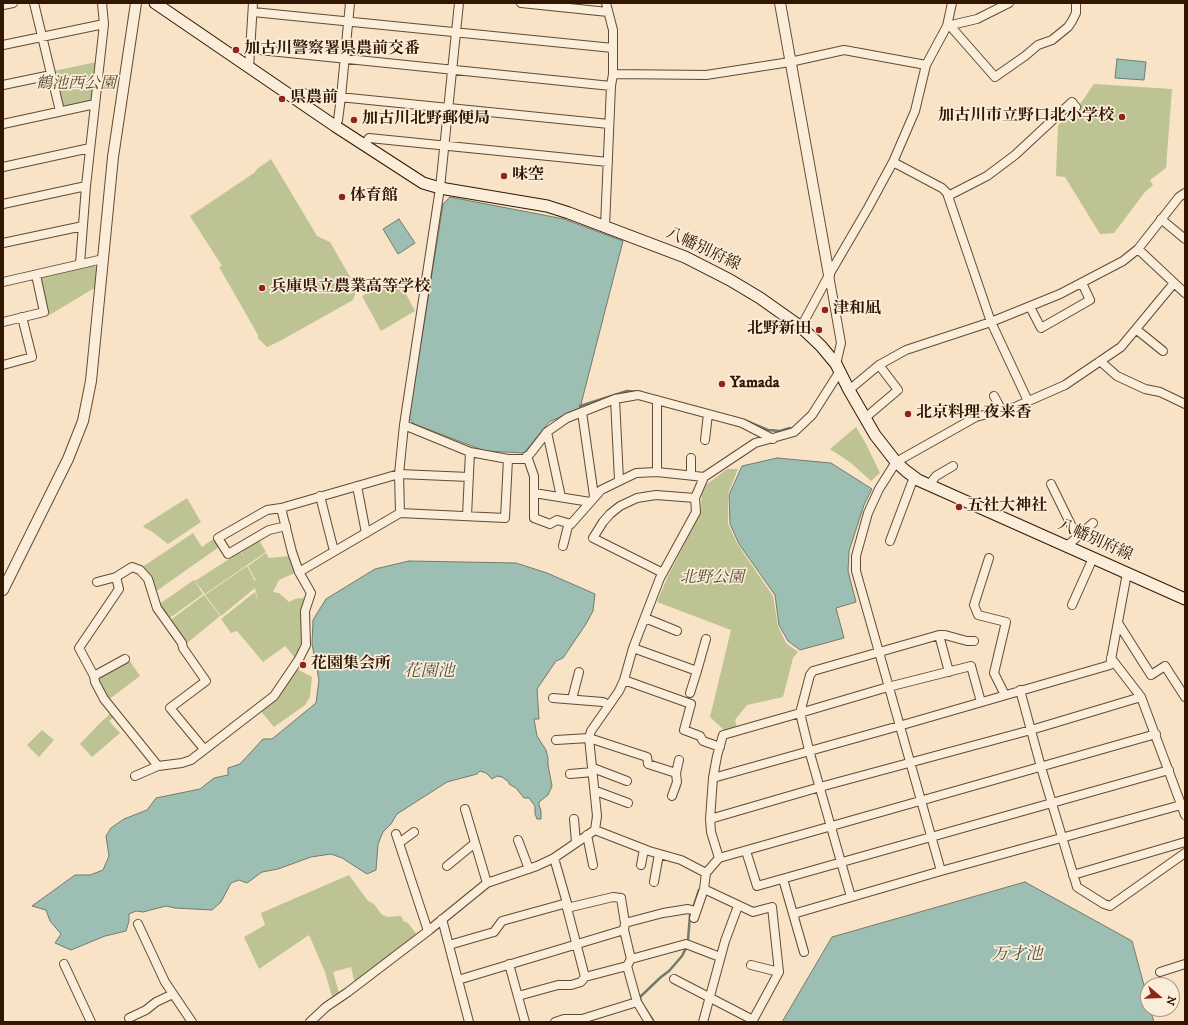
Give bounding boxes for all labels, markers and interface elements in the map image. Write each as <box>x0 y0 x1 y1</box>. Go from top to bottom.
place label: 加古川警察署県農前交番 <box>244 40 420 60</box>
marker: 加古川警察署県農前交番 <box>231 45 241 55</box>
park label: 鶴池西公園 <box>36 75 116 95</box>
place label: 県農前 <box>290 89 338 109</box>
marker: 県農前 <box>277 94 287 104</box>
place label: 加古川市立野口北小学校 <box>938 107 1114 127</box>
place label: 加古川北野郵便局 <box>362 110 490 130</box>
marker: 加古川市立野口北小学校 <box>1117 112 1127 122</box>
marker: 加古川北野郵便局 <box>349 115 359 125</box>
place label: 味空 <box>512 166 544 186</box>
marker: 味空 <box>499 171 509 181</box>
place label: 体育館 <box>350 187 398 207</box>
marker: 体育館 <box>337 192 347 202</box>
street label: 八幡別府線 <box>663 224 743 276</box>
place label: 兵庫県立農業高等学校 <box>270 278 430 298</box>
marker: 兵庫県立農業高等学校 <box>257 283 267 293</box>
place label: 津和凪 <box>833 300 881 320</box>
marker: 津和凪 <box>820 305 830 315</box>
place label: 北野新田 <box>747 320 811 340</box>
marker: 北野新田 <box>814 325 824 335</box>
place label: Yamada <box>730 374 779 394</box>
marker: Yamada <box>717 379 727 389</box>
place label: 北京料理 夜来香 <box>916 404 1031 424</box>
marker: 北京料理 夜来香 <box>903 409 913 419</box>
place label: 五社大神社 <box>967 497 1047 517</box>
marker: 五社大神社 <box>954 502 964 512</box>
street label: 八幡別府線 <box>1055 516 1135 566</box>
park label: 北野公園 <box>680 569 744 589</box>
place label: 花園集会所 <box>311 655 391 675</box>
marker: 花園集会所 <box>298 660 308 670</box>
water label: 花園池 <box>404 662 454 682</box>
water label: 万才池 <box>992 945 1042 965</box>
north arrow <box>1140 977 1180 1017</box>
text: N <box>1162 994 1178 1007</box>

